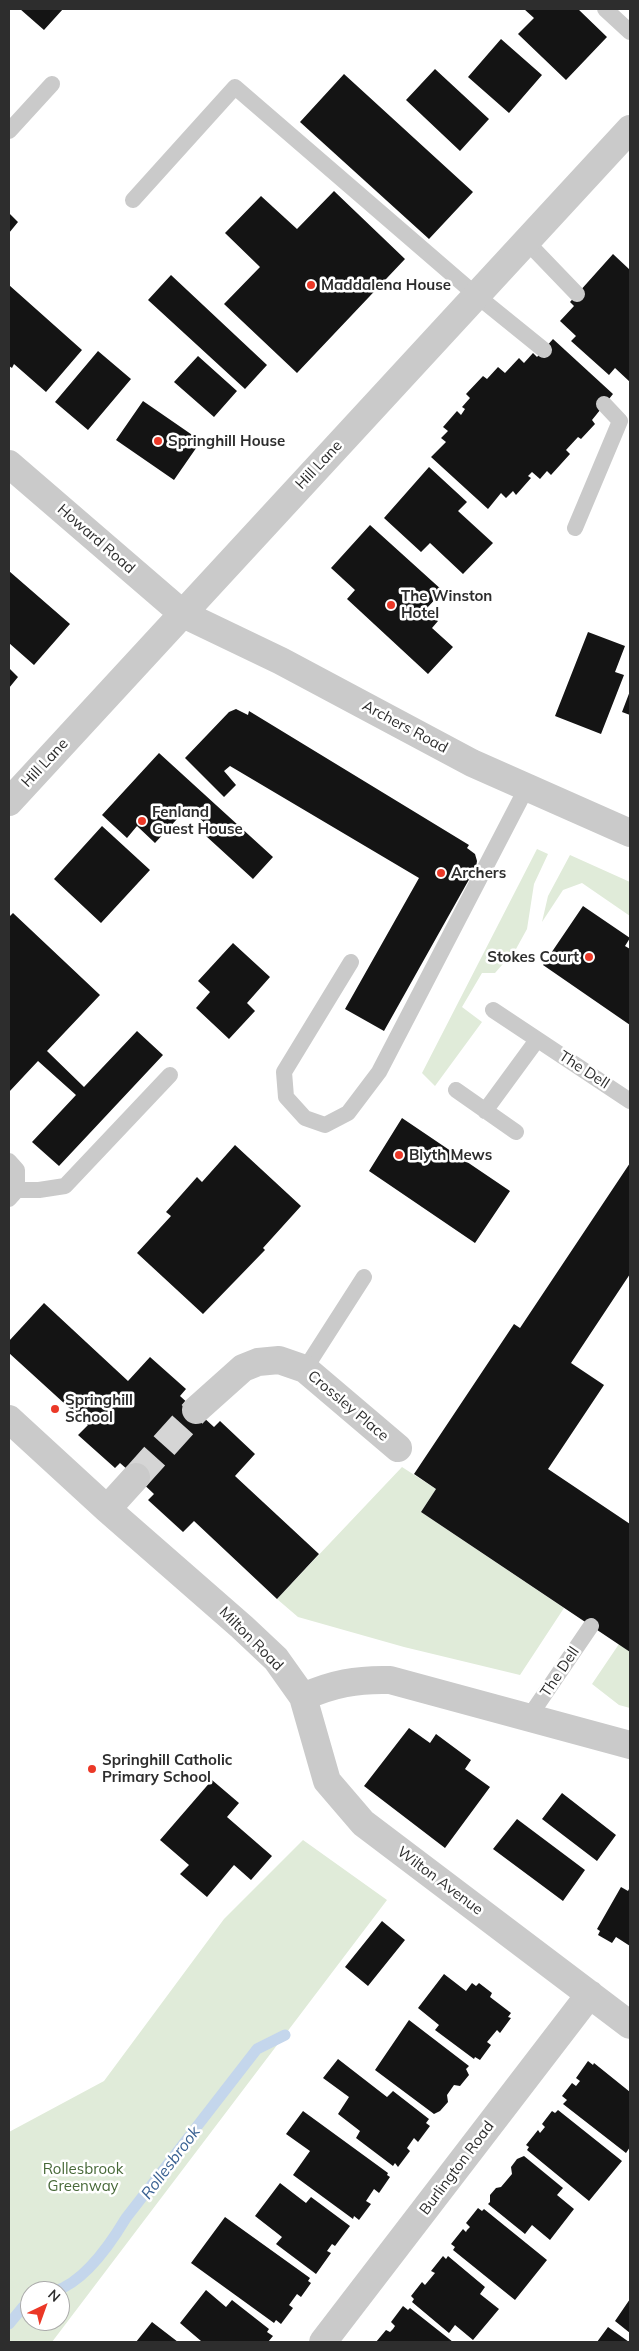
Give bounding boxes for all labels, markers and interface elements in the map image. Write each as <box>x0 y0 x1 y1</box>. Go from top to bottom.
place label: Maddalena House <box>321 276 451 294</box>
marker: Maddalena House <box>305 279 317 291</box>
place label: Springhill House <box>168 432 285 450</box>
marker: Springhill House <box>152 435 164 447</box>
street label: Hill Lane <box>292 437 346 493</box>
street label: Howard Road <box>54 500 138 578</box>
place label: The Winston Hotel <box>401 587 492 622</box>
marker: The Winston Hotel <box>385 599 397 611</box>
street label: Archers Road <box>359 697 451 757</box>
street label: Hill Lane <box>18 735 72 791</box>
place label: Fenland Guest House <box>152 803 243 838</box>
marker: Fenland Guest House <box>136 815 148 827</box>
place label: Archers <box>451 864 506 882</box>
marker: Archers <box>435 867 447 879</box>
place label: Stokes Court <box>487 948 579 966</box>
marker: Stokes Court <box>583 951 595 963</box>
street label: The Dell <box>555 1047 613 1093</box>
place label: Blyth Mews <box>409 1146 492 1164</box>
marker: Blyth Mews <box>393 1149 405 1161</box>
street label: Crossley Place <box>304 1367 392 1445</box>
place label: Springhill School <box>65 1391 133 1426</box>
marker: Springhill School <box>49 1403 61 1415</box>
street label: Milton Road <box>215 1603 287 1675</box>
street label: The Dell <box>537 1644 583 1700</box>
place label: Springhill Catholic Primary School <box>102 1751 232 1786</box>
marker: Springhill Catholic Primary School <box>86 1763 98 1775</box>
street label: Wilton Avenue <box>394 1843 486 1919</box>
street label: Burlington Road <box>416 2118 498 2218</box>
water label: Rollesbrook <box>137 2123 205 2203</box>
park label: Rollesbrook Greenway <box>43 2160 123 2195</box>
north arrow <box>20 2281 70 2331</box>
text: N <box>44 2285 64 2306</box>

